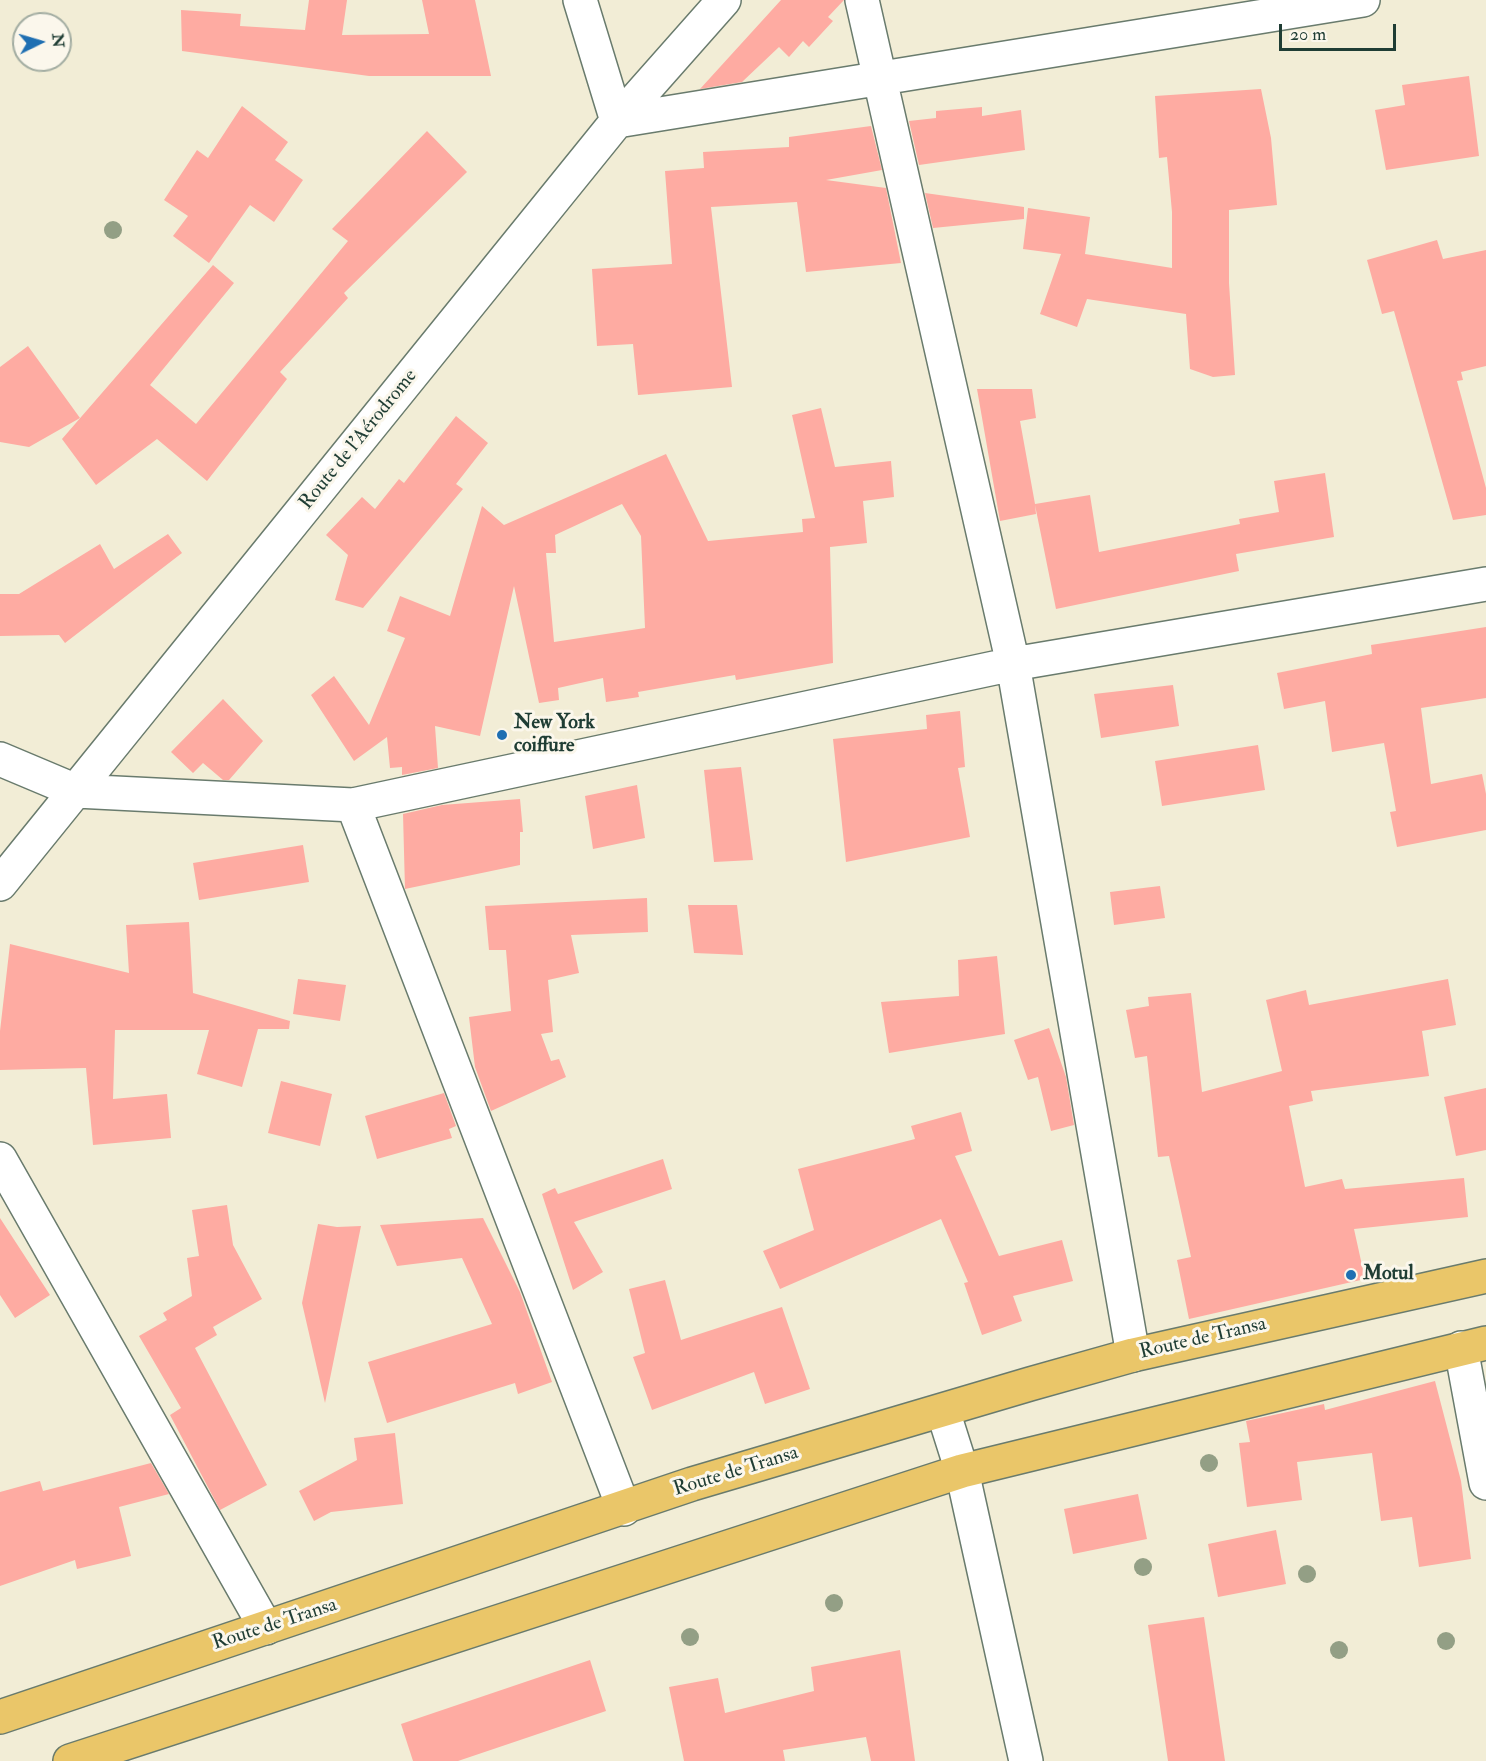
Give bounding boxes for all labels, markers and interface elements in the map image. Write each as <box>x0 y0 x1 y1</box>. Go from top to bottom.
north arrow <box>12 12 72 72</box>
scale bar <box>1282 12 1399 50</box>
text: 20 m <box>1290 23 1326 46</box>
text: N <box>47 33 69 49</box>
street label: Route de l'Aérodrome <box>295 365 423 515</box>
place label: New York coiffure <box>514 712 595 759</box>
marker: New York coiffure <box>495 728 509 742</box>
place label: Motul <box>1363 1263 1414 1287</box>
marker: Motul <box>1344 1268 1358 1282</box>
street label: Route de Transa <box>1137 1313 1269 1365</box>
street label: Route de Transa <box>671 1442 801 1502</box>
street label: Route de Transa <box>210 1594 340 1656</box>

